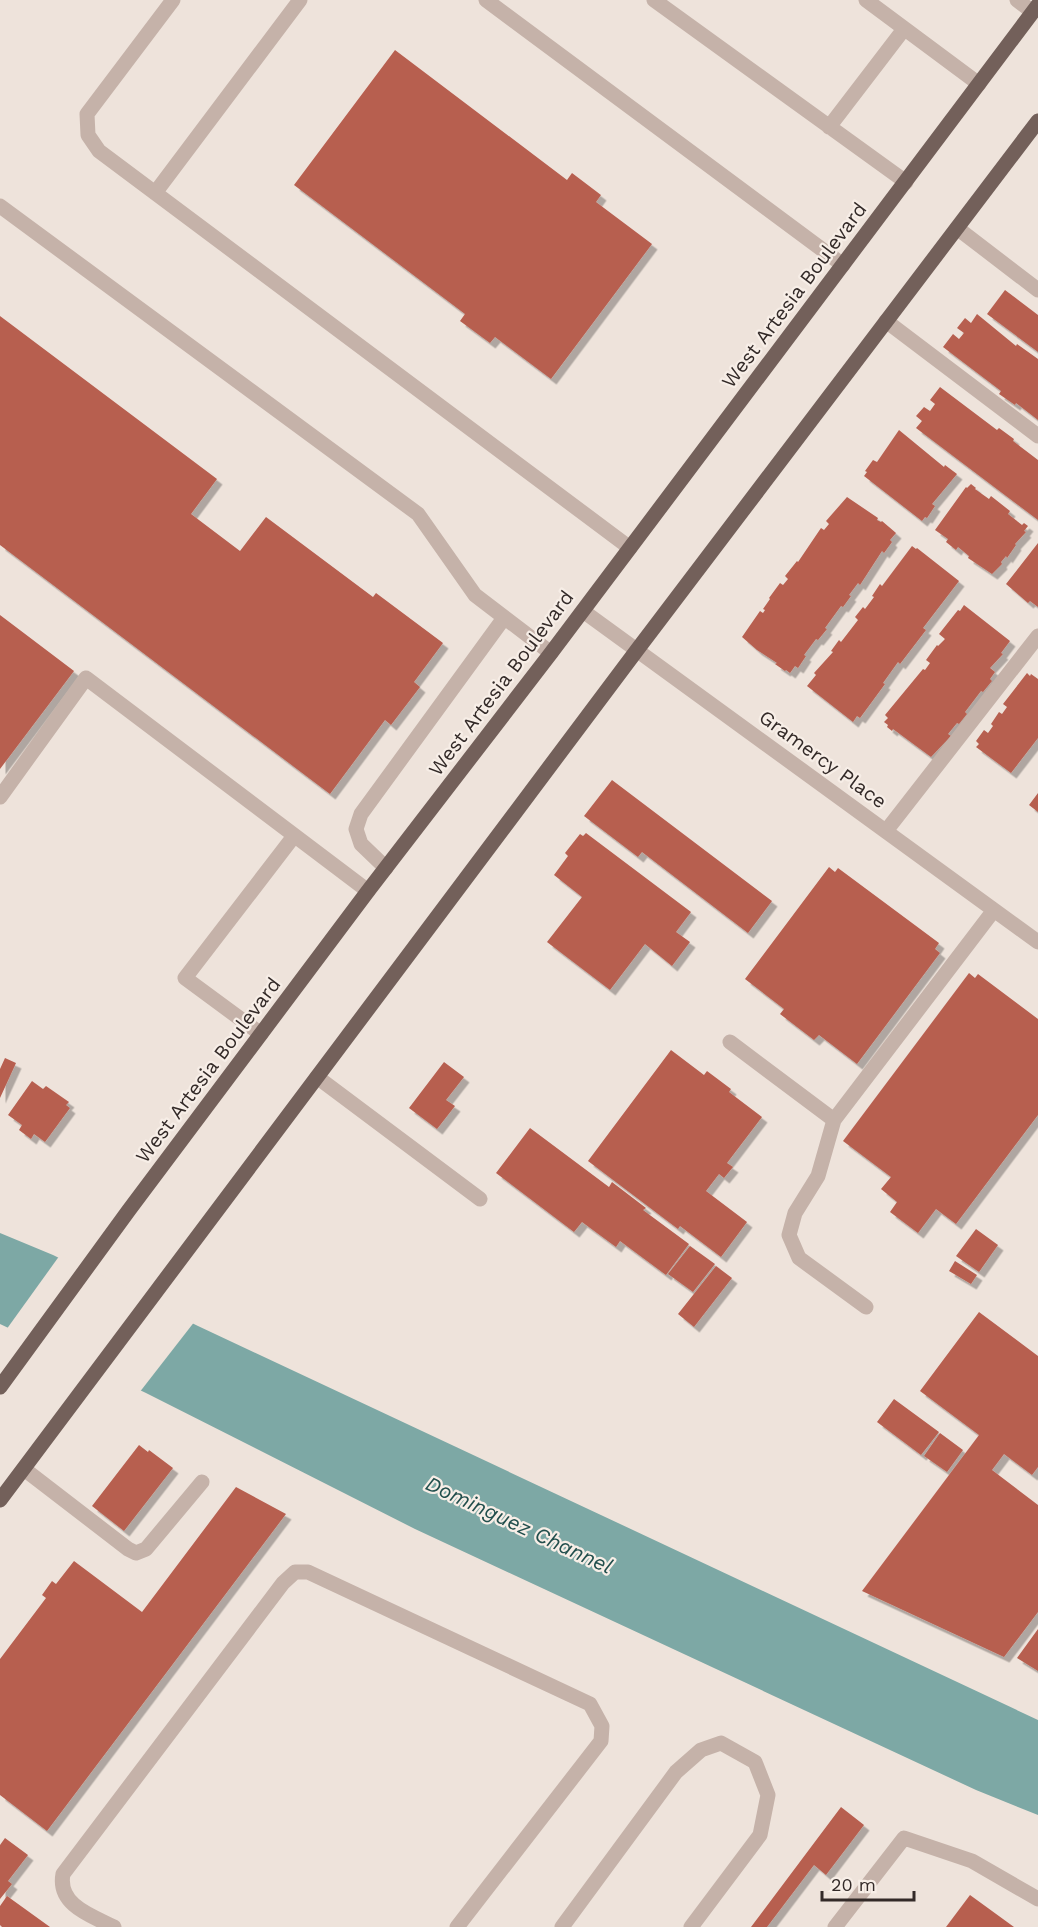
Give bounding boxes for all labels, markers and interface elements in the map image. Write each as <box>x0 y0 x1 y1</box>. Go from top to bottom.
street label: West Artesia Boulevard <box>716 198 872 392</box>
street label: West Artesia Boulevard <box>423 586 579 780</box>
street label: Gramercy Place <box>754 705 892 813</box>
street label: West Artesia Boulevard <box>130 973 286 1167</box>
water label: Dominguez Channel <box>422 1470 617 1579</box>
scale bar <box>822 1864 914 1902</box>
text: 20 m <box>831 1874 876 1895</box>

